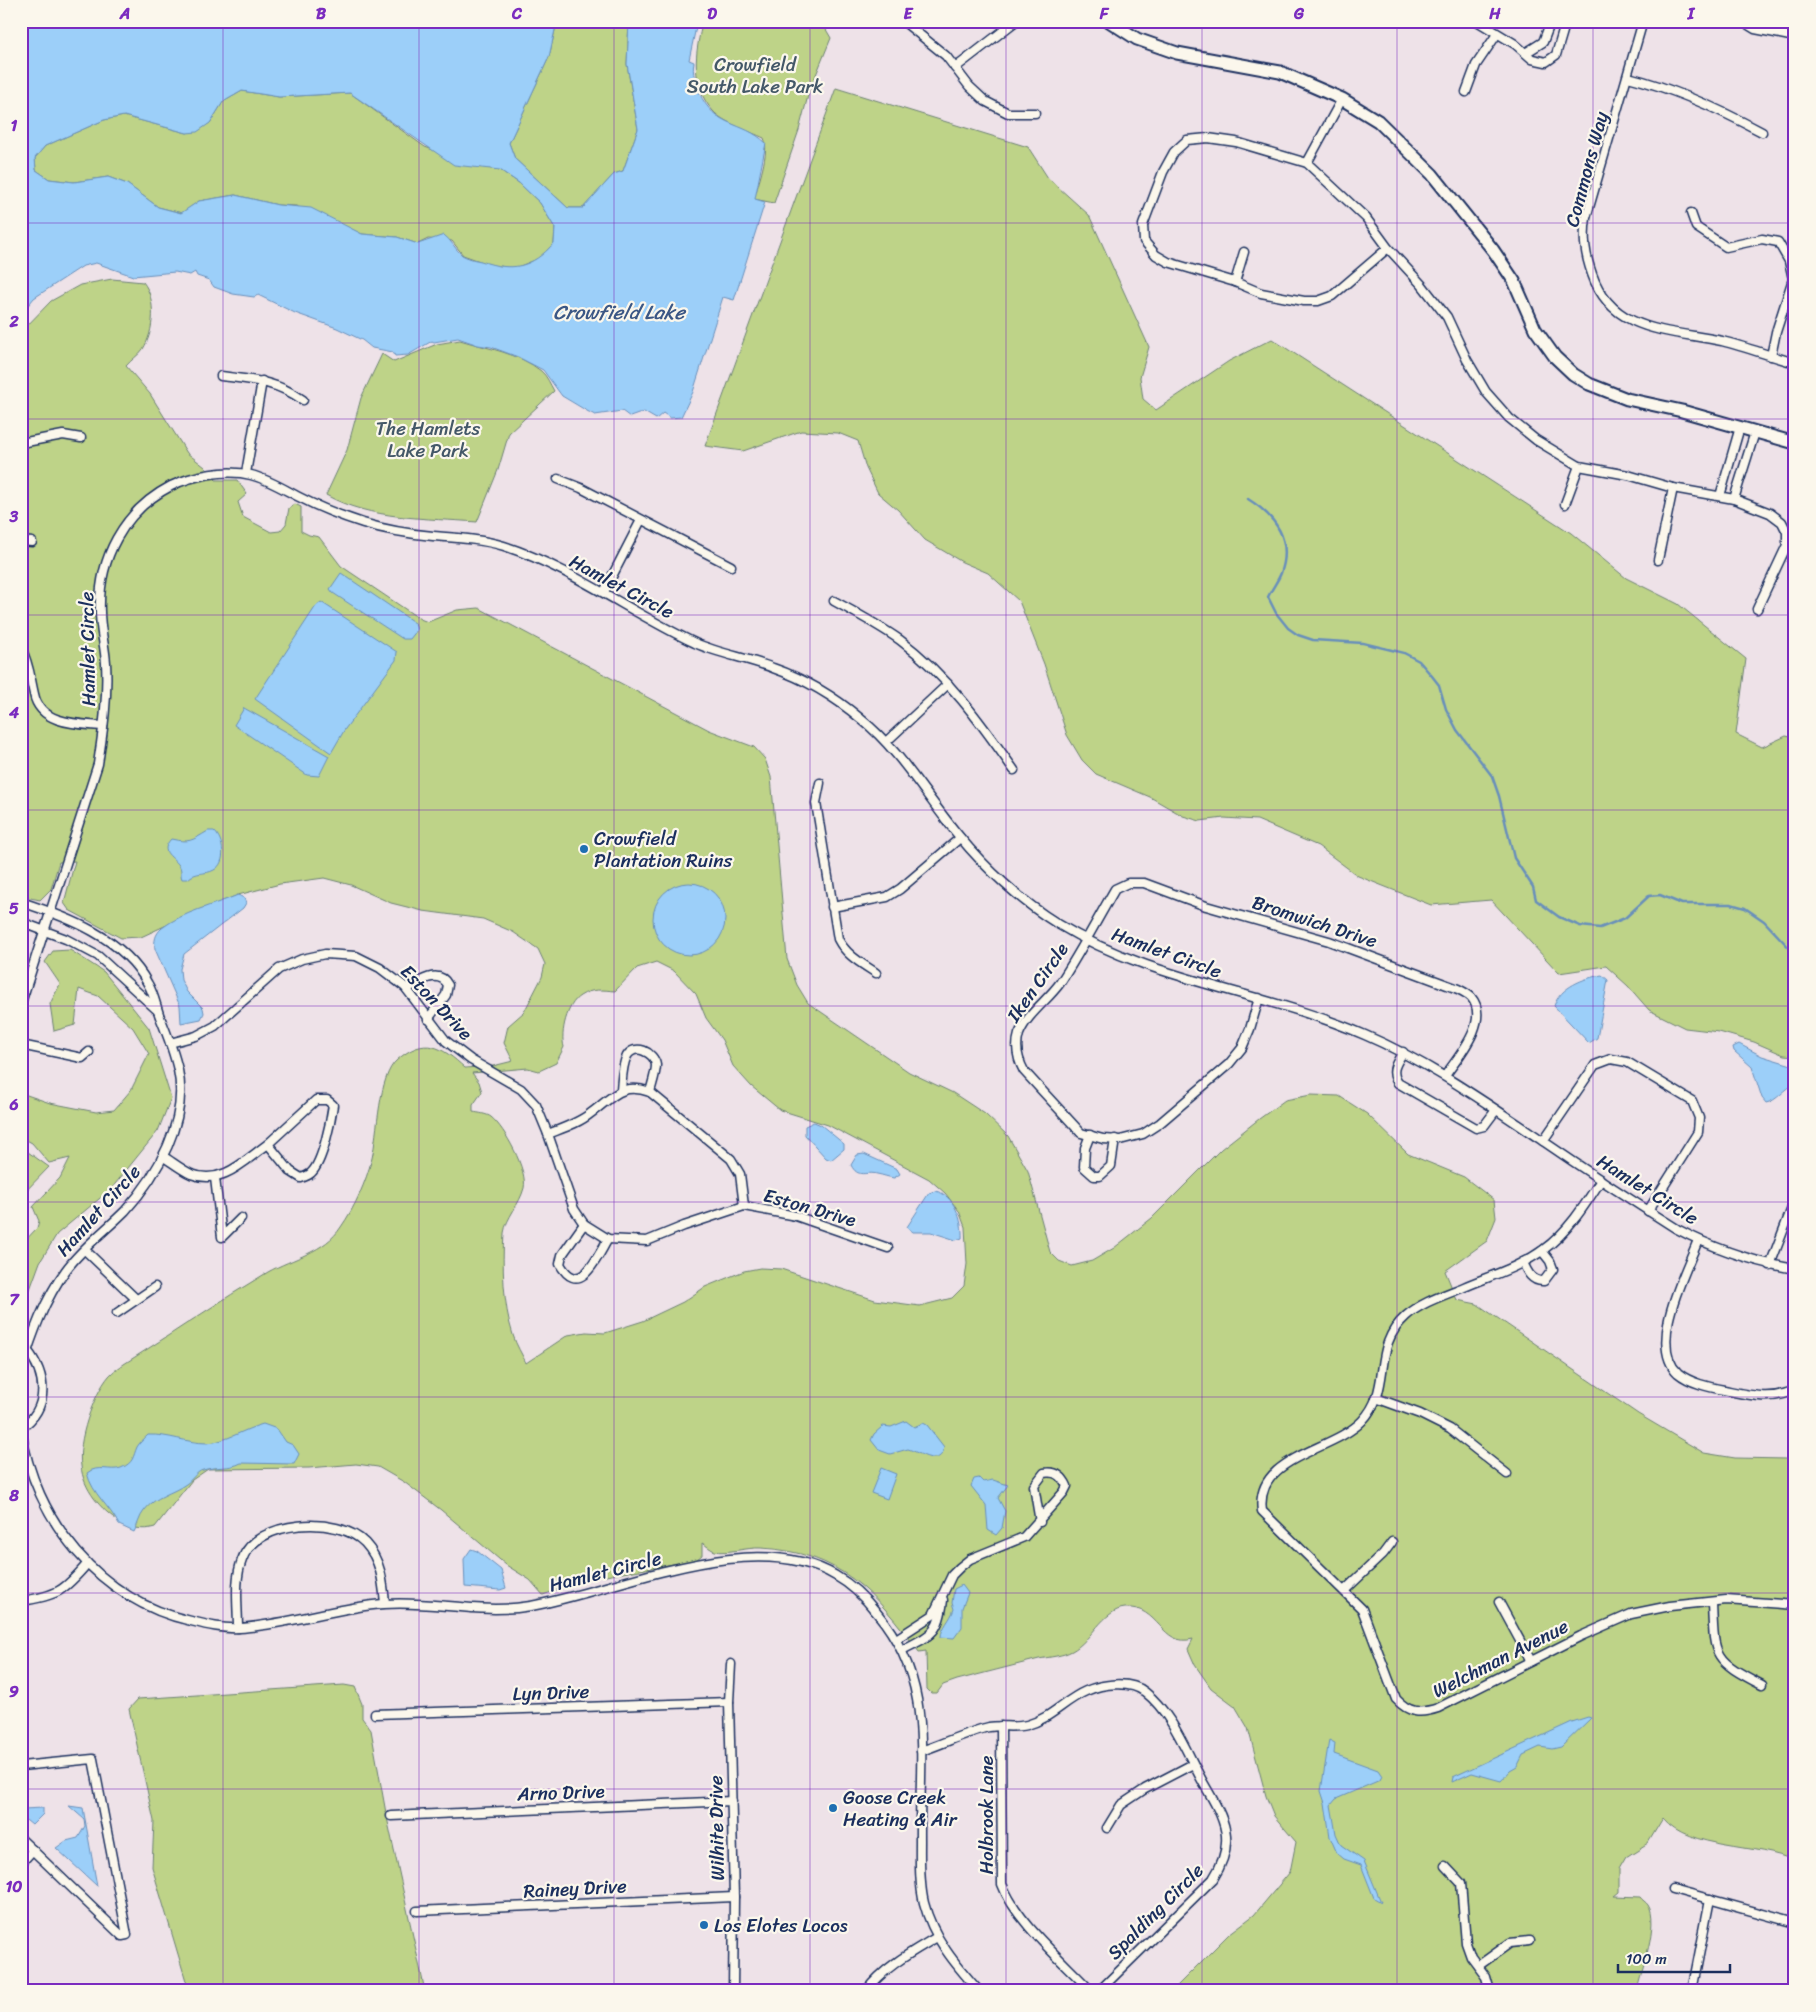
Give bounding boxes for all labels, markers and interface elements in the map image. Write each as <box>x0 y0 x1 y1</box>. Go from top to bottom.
text: A <box>119 0 130 28</box>
text: B <box>316 0 327 28</box>
text: C <box>511 0 523 28</box>
text: D <box>707 0 717 28</box>
text: E <box>904 0 914 28</box>
text: F <box>1099 0 1110 28</box>
text: G <box>1293 0 1305 28</box>
text: H <box>1488 0 1501 28</box>
text: I <box>1687 0 1696 28</box>
park label: Crowfield South Lake Park <box>687 48 823 103</box>
street label: Commons Way <box>1555 108 1618 231</box>
text: 1 <box>11 111 18 140</box>
water label: Crowfield Lake <box>553 295 686 330</box>
text: 2 <box>8 307 19 336</box>
park label: The Hamlets Lake Park <box>376 412 480 467</box>
text: 3 <box>9 502 19 531</box>
street label: Hamlet Circle <box>563 545 680 628</box>
street label: Hamlet Circle <box>70 591 105 707</box>
text: 4 <box>8 698 19 727</box>
place label: Crowfield Plantation Ruins <box>594 822 733 877</box>
marker: Crowfield Plantation Ruins <box>578 843 590 855</box>
street label: Bromwich Drive <box>1248 886 1382 957</box>
text: 5 <box>9 894 19 923</box>
street label: Hamlet Circle <box>1107 917 1227 988</box>
street label: Iken Circle <box>997 935 1077 1030</box>
street label: Eston Drive <box>392 956 481 1048</box>
text: 6 <box>8 1090 19 1119</box>
street label: Hamlet Circle <box>1590 1145 1705 1234</box>
street label: Hamlet Circle <box>48 1156 149 1264</box>
street label: Eston Drive <box>760 1179 860 1236</box>
text: 7 <box>9 1285 20 1314</box>
text: 8 <box>8 1481 19 1510</box>
street label: Hamlet Circle <box>545 1542 665 1601</box>
street label: Welchman Avenue <box>1426 1610 1574 1707</box>
street label: Lyn Drive <box>512 1675 590 1710</box>
text: 9 <box>9 1677 19 1706</box>
street label: Holbrook Lane <box>970 1755 1003 1874</box>
street label: Arno Drive <box>516 1774 605 1811</box>
street label: Wilhite Drive <box>699 1775 734 1881</box>
place label: Goose Creek Heating & Air <box>843 1781 958 1836</box>
marker: Goose Creek Heating & Air <box>827 1802 839 1814</box>
street label: Spalding Circle <box>1099 1855 1212 1968</box>
street label: Rainey Drive <box>522 1869 628 1908</box>
text: 10 <box>6 1872 22 1901</box>
place label: Los Elotes Locos <box>714 1909 848 1942</box>
marker: Los Elotes Locos <box>698 1919 710 1931</box>
scale bar <box>1618 1942 1731 1974</box>
text: 100 m <box>1626 1946 1667 1972</box>

